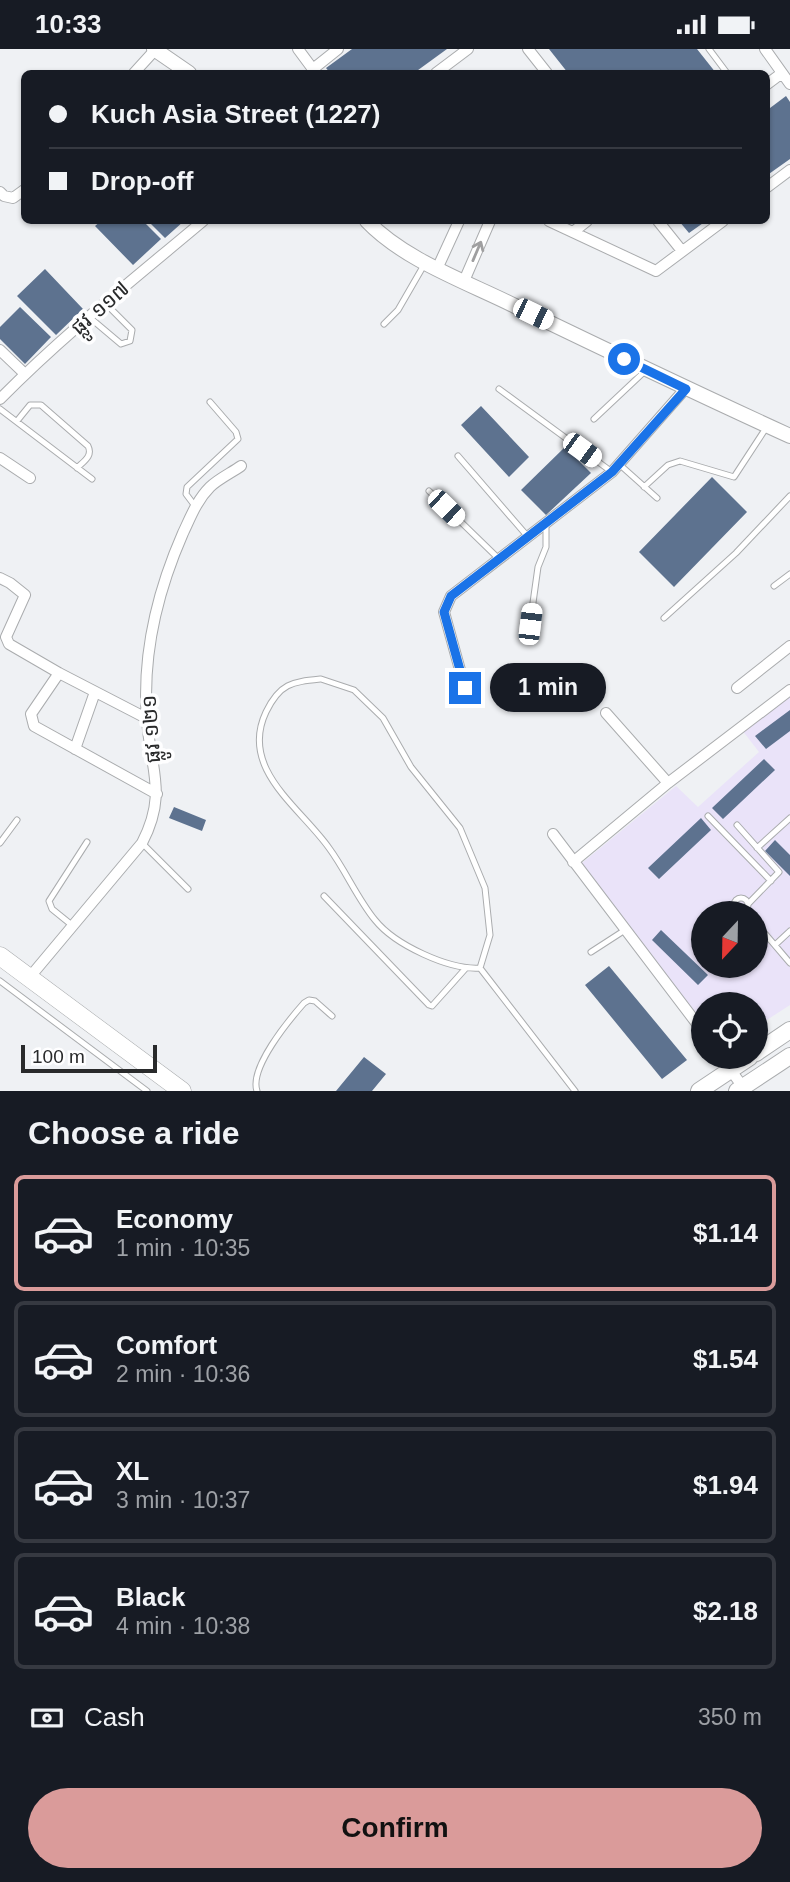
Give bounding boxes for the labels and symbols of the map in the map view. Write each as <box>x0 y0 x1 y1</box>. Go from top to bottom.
one-way arrow <box>471 240 484 262</box>
street label: ផ្លូវ ១១៧ <box>66 276 139 345</box>
car <box>510 295 557 333</box>
route start <box>608 343 640 375</box>
car <box>559 429 606 471</box>
car <box>424 486 469 530</box>
car <box>518 602 543 646</box>
callout: 1 min <box>490 663 605 713</box>
route end <box>449 672 481 704</box>
street label: ផ្លូវ ១២១ <box>137 694 173 764</box>
north arrow <box>691 901 768 978</box>
scale bar <box>21 1042 158 1074</box>

